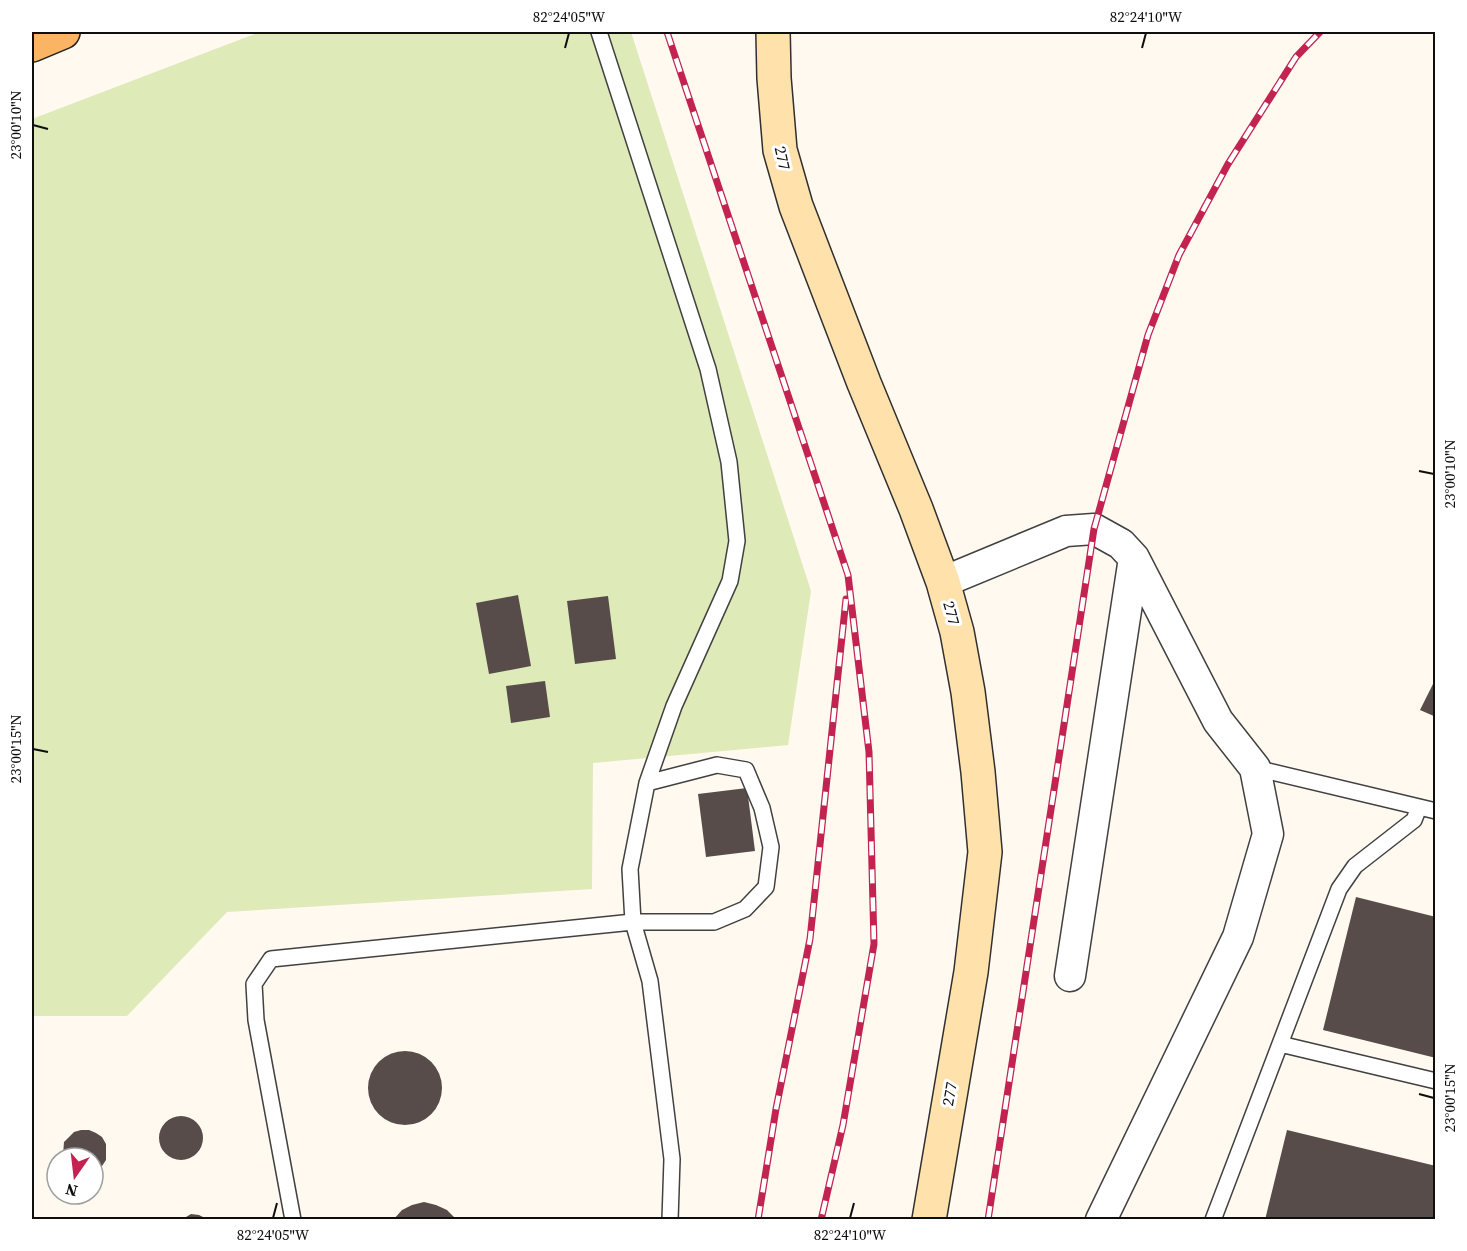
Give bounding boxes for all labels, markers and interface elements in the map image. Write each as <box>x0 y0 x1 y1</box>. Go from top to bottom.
text: 82°24'05"W <box>533 6 606 27</box>
text: 82°24'10"W <box>1110 6 1183 27</box>
text: 23°00'10"N <box>5 90 26 160</box>
street label: 277 <box>770 144 796 172</box>
text: 23°00'10"N <box>1439 439 1460 509</box>
street label: 277 <box>938 598 966 628</box>
text: 23°00'15"N <box>5 714 26 784</box>
text: 23°00'15"N <box>1439 1063 1460 1133</box>
street label: 277 <box>936 1080 962 1108</box>
north arrow <box>45 1146 105 1206</box>
text: N <box>63 1178 80 1203</box>
text: 82°24'05"W <box>237 1224 310 1245</box>
text: 82°24'10"W <box>814 1224 887 1245</box>

